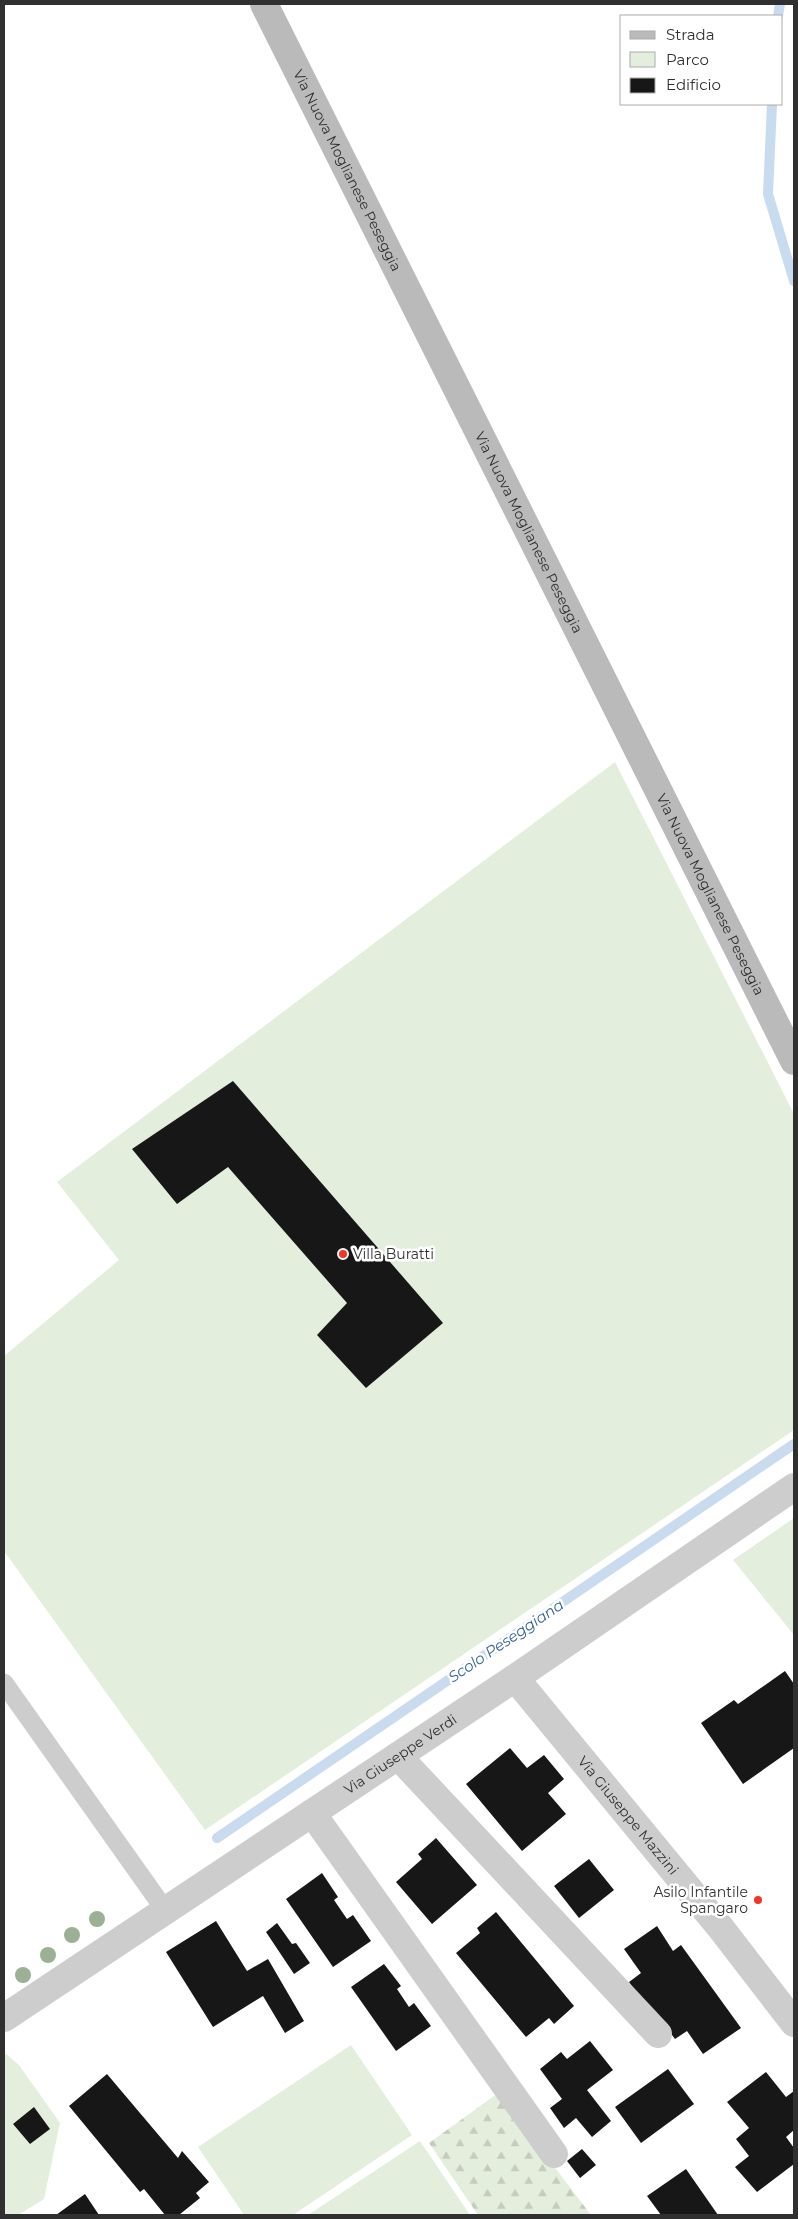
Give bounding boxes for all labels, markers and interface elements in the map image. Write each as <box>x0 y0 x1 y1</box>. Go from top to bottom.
legend <box>620 15 783 105</box>
text: Strada <box>666 25 715 44</box>
text: Parco <box>666 50 709 69</box>
street label: Via Nuova Moglianese Peseggia <box>289 66 405 274</box>
text: Edificio <box>666 75 721 94</box>
street label: Via Nuova Moglianese Peseggia <box>471 428 587 636</box>
street label: Via Nuova Moglianese Peseggia <box>652 791 769 998</box>
place label: Villa Buratti <box>353 1245 434 1263</box>
marker: Villa Buratti <box>337 1248 349 1260</box>
water label: Scolo Peseggiana <box>444 1595 567 1686</box>
street label: Via Giuseppe Verdi <box>340 1710 460 1798</box>
street label: Via Giuseppe Mazzini <box>574 1752 682 1879</box>
place label: Asilo Infantile Spangaro <box>654 1883 748 1917</box>
marker: Asilo Infantile Spangaro <box>752 1894 764 1906</box>

